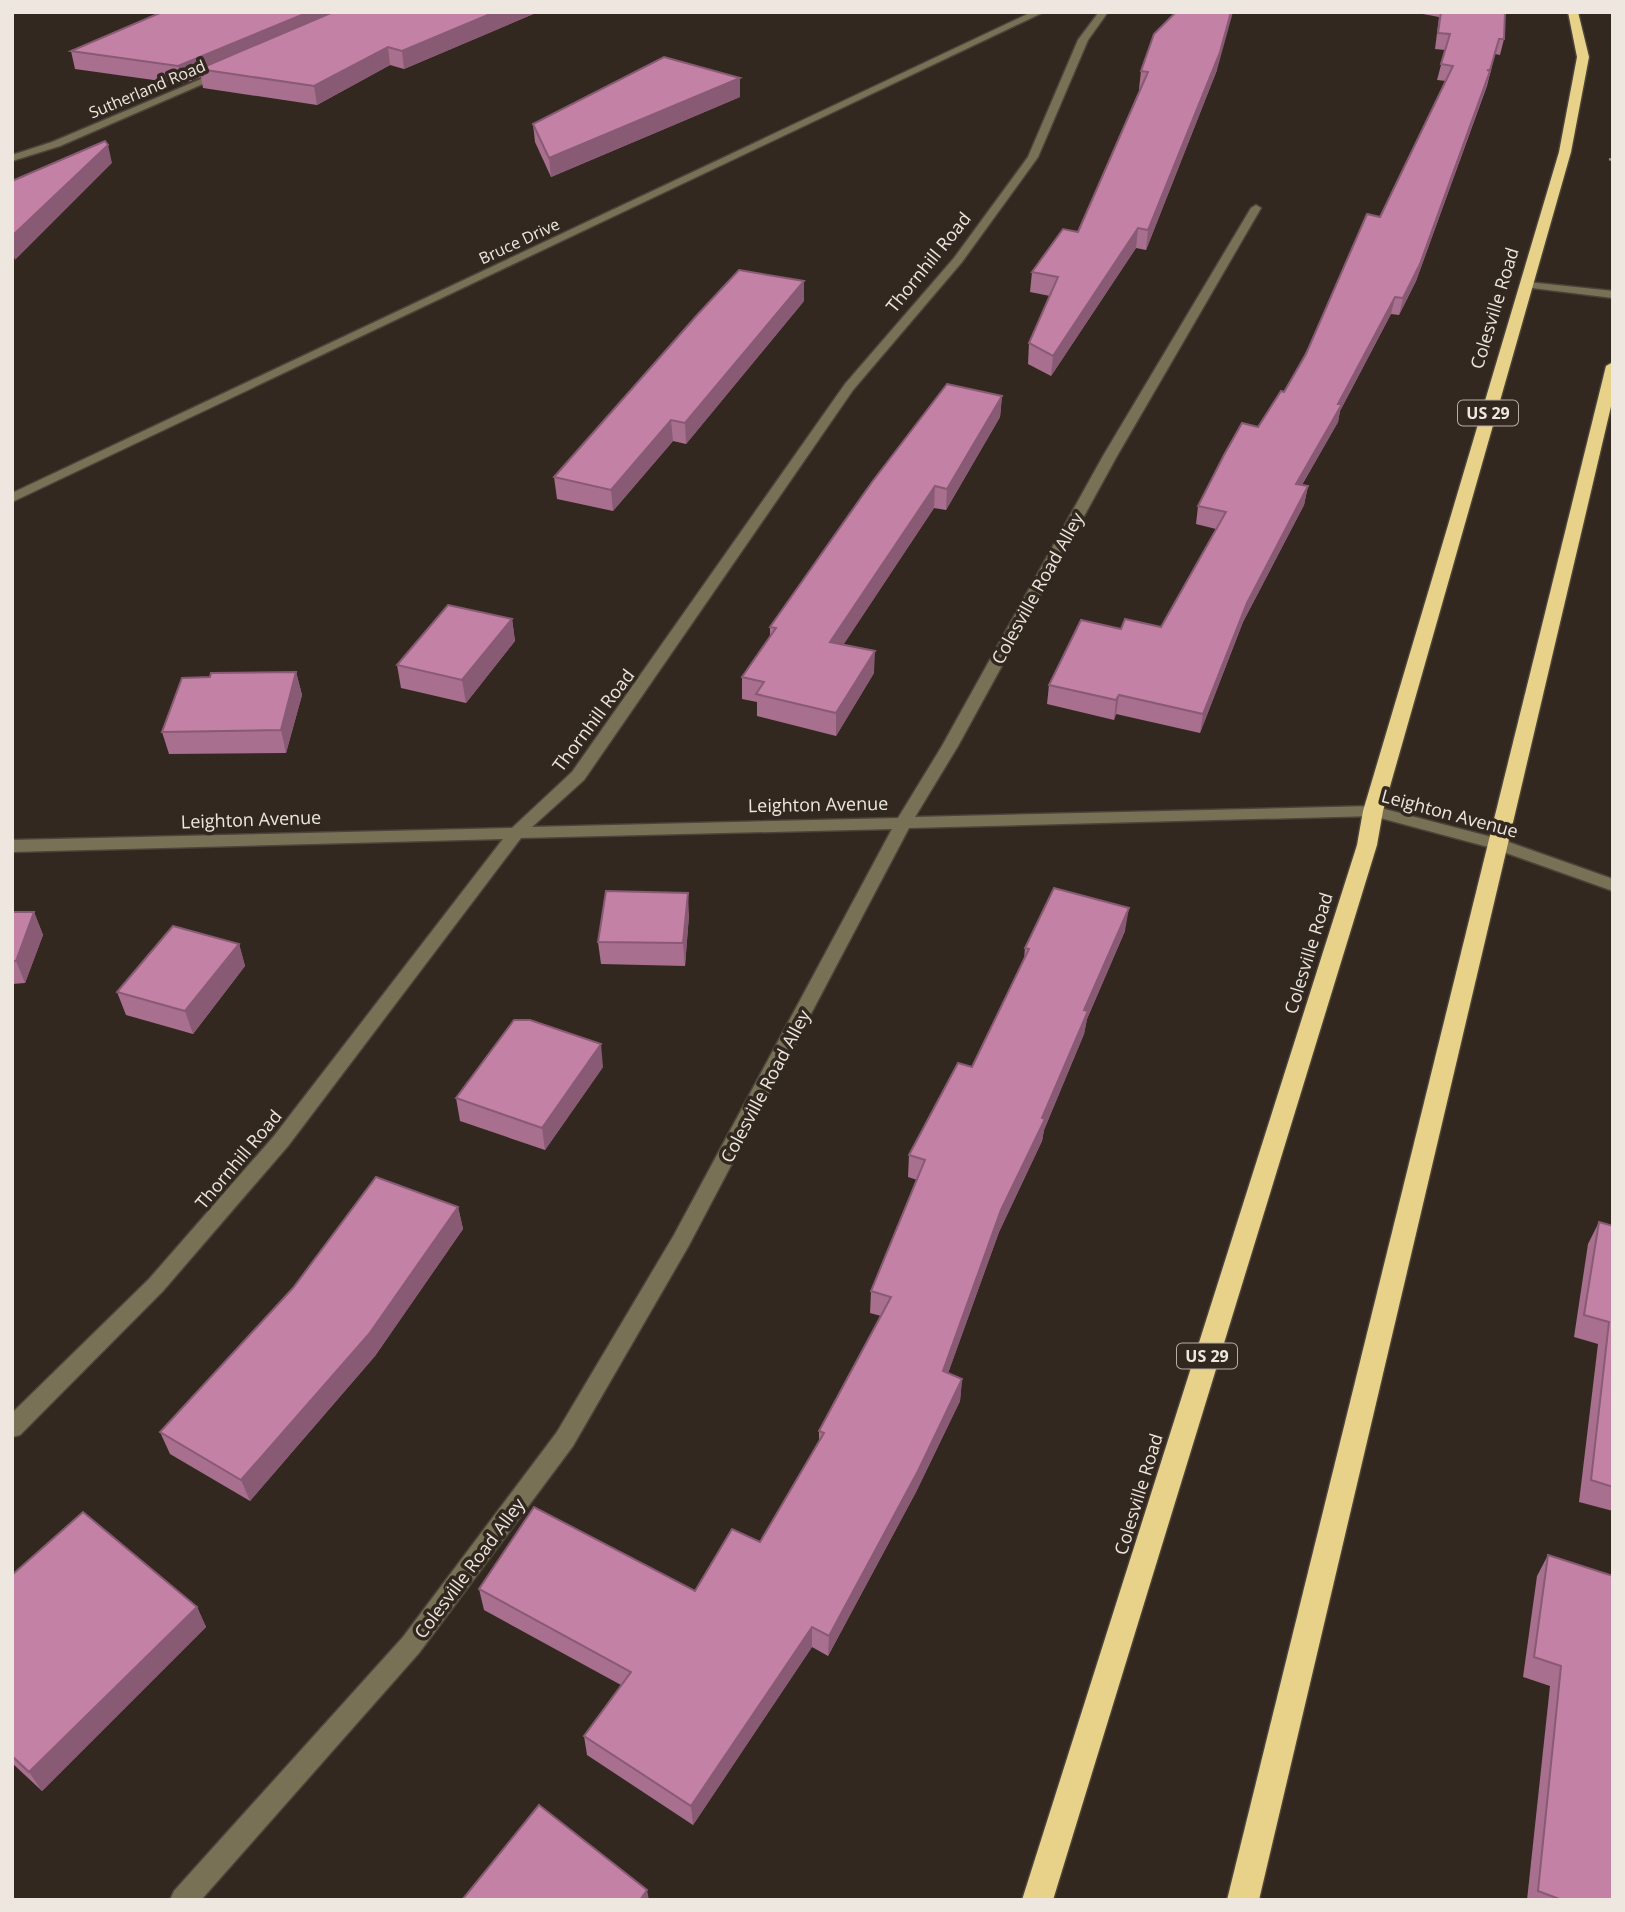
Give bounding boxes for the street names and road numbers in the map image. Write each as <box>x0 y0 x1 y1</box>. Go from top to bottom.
street label: Sutherland Road <box>85 55 209 123</box>
street label: Thornhill Road <box>880 207 976 317</box>
street label: Bruce Drive <box>475 213 563 269</box>
street label: Colesville Road <box>1464 244 1524 372</box>
road number: US 29 <box>1458 400 1518 426</box>
street label: Colesville Road Alley <box>985 507 1089 668</box>
street label: Thornhill Road <box>547 664 639 776</box>
street label: Leighton Avenue <box>1379 783 1521 843</box>
street label: Leighton Avenue <box>748 791 888 817</box>
street label: Leighton Avenue <box>180 805 322 833</box>
street label: Colesville Road <box>1278 889 1338 1017</box>
street label: Colesville Road Alley <box>714 1004 816 1167</box>
street label: Thornhill Road <box>189 1104 287 1214</box>
road number: US 29 <box>1177 1344 1237 1368</box>
street label: Colesville Road <box>1108 1430 1168 1558</box>
street label: Colesville Road Alley <box>408 1492 530 1643</box>

